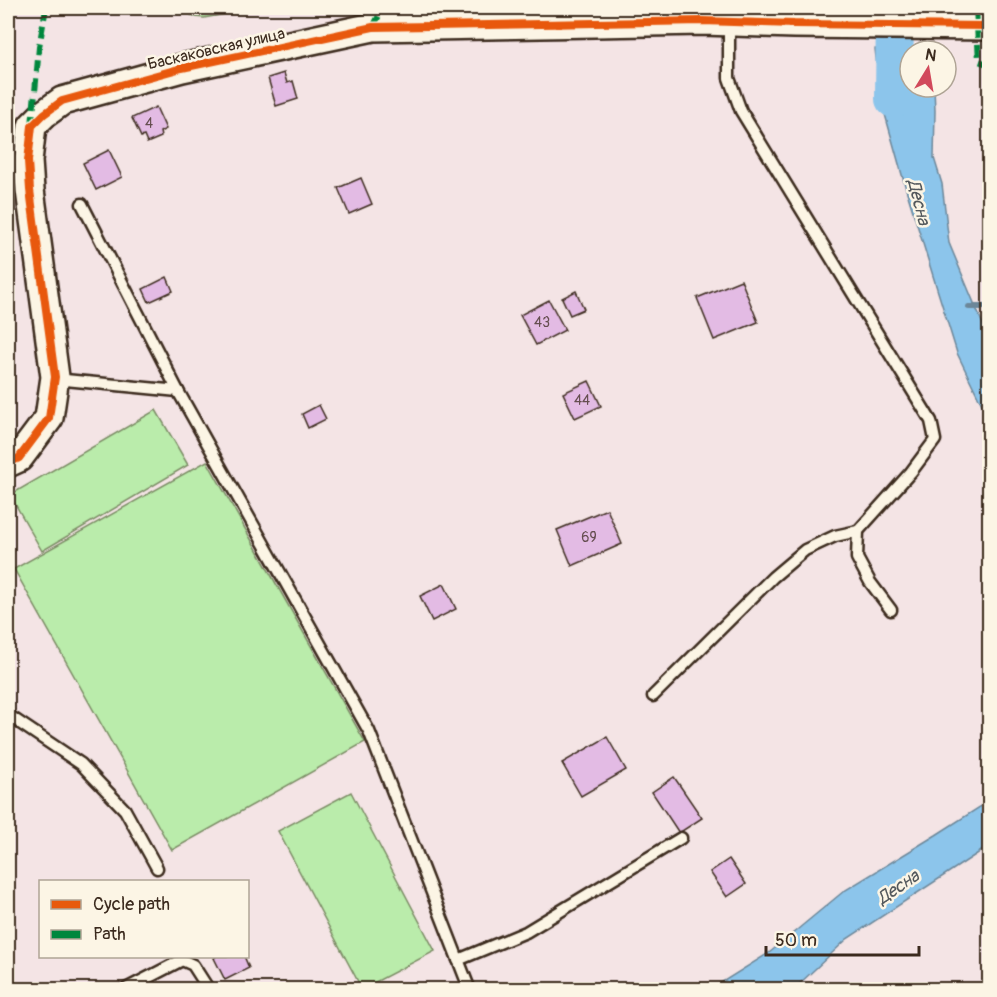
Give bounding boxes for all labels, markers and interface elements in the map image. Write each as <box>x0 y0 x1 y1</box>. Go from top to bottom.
street label: Баскаковская улица <box>146 23 287 74</box>
north arrow <box>898 39 958 99</box>
text: N <box>923 44 938 66</box>
house number: 4 <box>145 115 153 132</box>
water label: Десна <box>902 176 936 229</box>
house number: 43 <box>534 314 550 331</box>
house number: 44 <box>574 392 590 409</box>
house number: 69 <box>581 529 597 546</box>
water label: Десна <box>872 864 925 910</box>
legend <box>39 880 249 958</box>
text: Cycle path <box>93 893 170 916</box>
scale bar <box>766 919 919 957</box>
text: Path <box>93 923 126 946</box>
text: 50 m <box>775 929 817 952</box>

